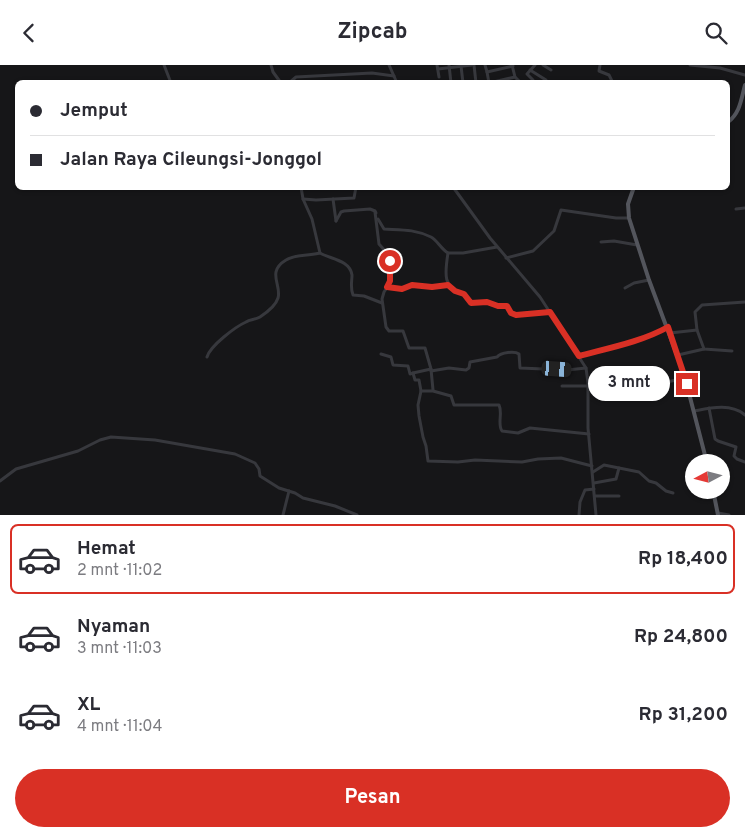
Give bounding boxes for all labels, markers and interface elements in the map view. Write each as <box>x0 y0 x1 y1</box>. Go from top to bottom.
icon: back <box>15 19 43 47</box>
text: Zipcab <box>338 19 407 46</box>
icon: search <box>702 19 730 47</box>
text: Jemput <box>60 99 128 123</box>
text: Jalan Raya Cileungsi-Jonggol <box>60 148 322 172</box>
route start <box>379 250 401 272</box>
car <box>541 360 572 378</box>
callout: 3 mnt <box>587 367 670 401</box>
text: 3 mnt <box>607 373 651 393</box>
route end <box>676 373 698 395</box>
north arrow <box>685 454 730 499</box>
map controls <box>685 454 730 499</box>
icon: car <box>17 537 62 582</box>
text: Hemat <box>77 537 136 561</box>
text: Rp 18,400 <box>638 547 728 571</box>
text: 2 mnt · 11:02 <box>77 561 162 581</box>
icon: car <box>17 615 62 660</box>
text: Nyaman <box>77 615 150 639</box>
text: Rp 24,800 <box>634 625 728 649</box>
text: 3 mnt · 11:03 <box>77 639 162 659</box>
icon: car <box>17 693 62 738</box>
text: XL <box>77 693 100 717</box>
text: Rp 31,200 <box>639 703 728 727</box>
text: 4 mnt · 11:04 <box>77 717 163 737</box>
button: Pesan <box>15 769 730 827</box>

